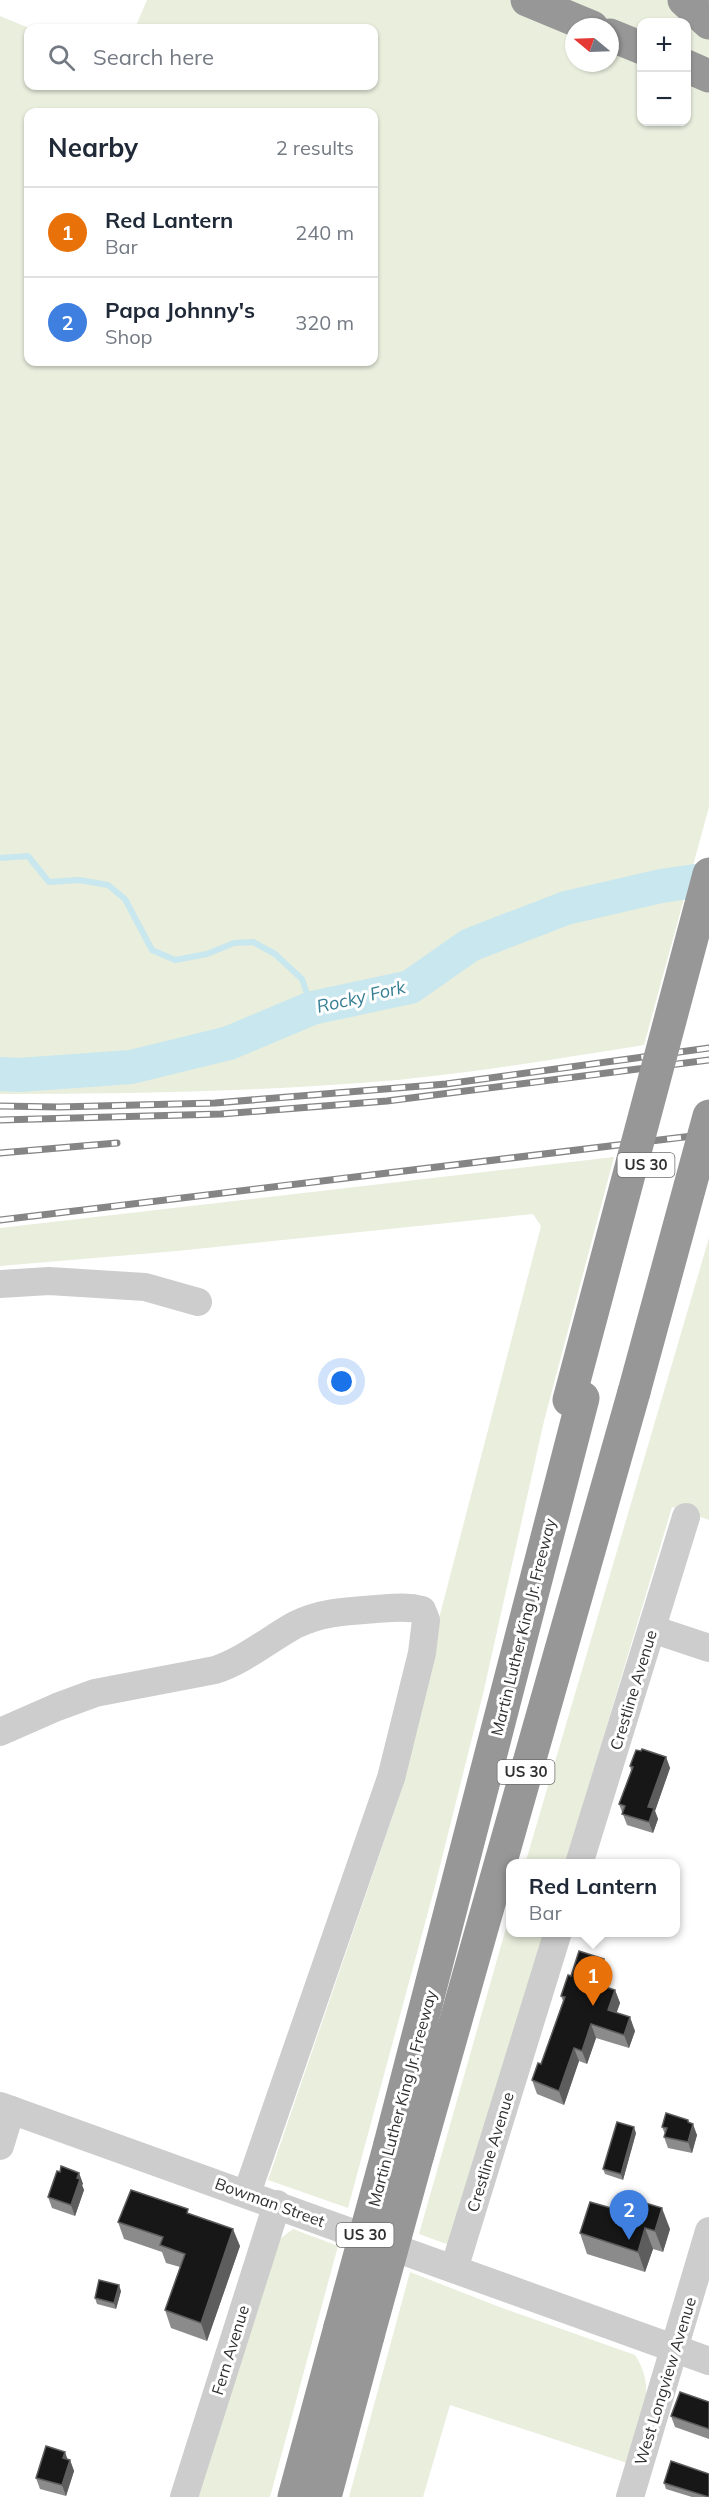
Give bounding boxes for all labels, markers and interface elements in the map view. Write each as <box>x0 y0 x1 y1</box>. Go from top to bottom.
north arrow <box>565 18 619 72</box>
map controls <box>637 18 691 126</box>
button: + <box>637 18 691 72</box>
search box <box>24 24 378 90</box>
icon: search <box>45 41 78 74</box>
text: Search here <box>93 43 214 71</box>
button: − <box>637 72 691 126</box>
text: Nearby <box>48 131 138 164</box>
text: 2 results <box>276 135 354 160</box>
text: Red Lantern <box>105 206 233 234</box>
text: 1 <box>62 220 74 245</box>
text: 240 m <box>295 220 354 245</box>
text: Bar <box>105 234 138 259</box>
text: Papa Johnny's <box>105 296 255 324</box>
text: 2 <box>62 310 74 335</box>
text: 320 m <box>295 310 354 335</box>
text: Shop <box>105 324 153 349</box>
water label: Rocky Fork <box>314 975 408 1018</box>
road number: US 30 <box>618 1153 674 1177</box>
your location <box>327 1367 356 1396</box>
street label: Martin Luther King Jr. Freeway <box>486 1516 560 1738</box>
street label: Crestline Avenue <box>605 1628 661 1752</box>
road number: US 30 <box>498 1760 554 1784</box>
popup <box>506 1859 680 1937</box>
text: Red Lantern <box>529 1872 657 1900</box>
text: Bar <box>529 1900 562 1925</box>
pin: 1 <box>574 1956 612 2006</box>
street label: Martin Luther King Jr. Freeway <box>363 1987 441 2208</box>
street label: Crestline Avenue <box>462 2090 518 2214</box>
street label: Bowman Street <box>212 2173 328 2231</box>
pin: 2 <box>610 2190 648 2240</box>
road number: US 30 <box>336 2223 394 2247</box>
street label: West Longview Avenue <box>630 2295 700 2467</box>
street label: Fern Avenue <box>207 2303 253 2397</box>

